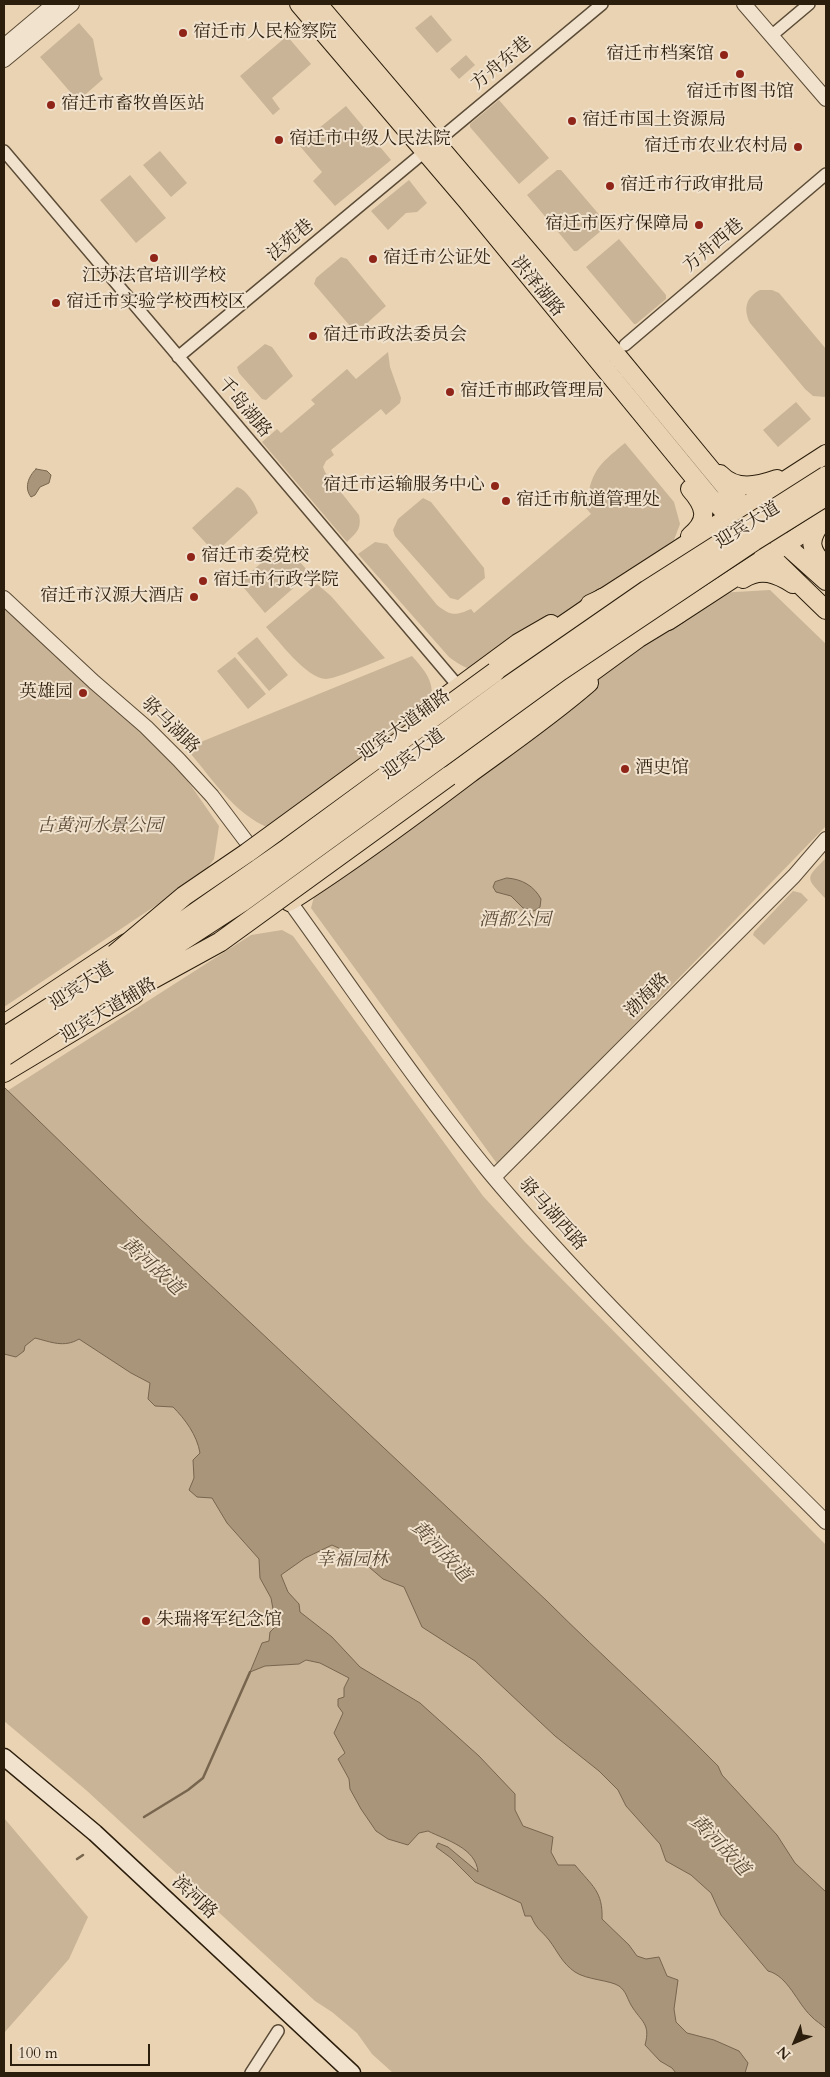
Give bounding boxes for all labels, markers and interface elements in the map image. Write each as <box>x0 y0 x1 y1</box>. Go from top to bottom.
place label: 宿迁市人民检察院 <box>193 22 337 44</box>
marker: 宿迁市人民检察院 <box>177 27 189 39</box>
street label: 方舟东巷 <box>467 33 537 95</box>
place label: 宿迁市档案馆 <box>606 44 714 66</box>
marker: 宿迁市档案馆 <box>718 49 730 61</box>
marker: 宿迁市图书馆 <box>734 68 746 80</box>
place label: 宿迁市图书馆 <box>686 82 794 104</box>
place label: 宿迁市畜牧兽医站 <box>61 94 205 116</box>
marker: 宿迁市畜牧兽医站 <box>45 99 57 111</box>
place label: 宿迁市国土资源局 <box>582 110 726 132</box>
marker: 宿迁市国土资源局 <box>566 115 578 127</box>
place label: 宿迁市中级人民法院 <box>289 129 451 151</box>
marker: 宿迁市中级人民法院 <box>273 134 285 146</box>
place label: 宿迁市农业农村局 <box>644 136 788 158</box>
marker: 宿迁市农业农村局 <box>792 141 804 153</box>
place label: 宿迁市行政审批局 <box>620 175 764 197</box>
marker: 宿迁市行政审批局 <box>604 180 616 192</box>
place label: 宿迁市医疗保障局 <box>545 214 689 236</box>
street label: 法苑巷 <box>263 215 319 267</box>
street label: 方舟西巷 <box>679 215 749 277</box>
marker: 宿迁市医疗保障局 <box>693 219 705 231</box>
place label: 宿迁市公证处 <box>383 248 491 270</box>
marker: 江苏法官培训学校 <box>148 252 160 264</box>
street label: 洪泽湖路 <box>506 252 568 322</box>
marker: 宿迁市公证处 <box>367 253 379 265</box>
place label: 江苏法官培训学校 <box>82 266 226 288</box>
place label: 宿迁市实验学校西校区 <box>66 292 246 314</box>
marker: 宿迁市实验学校西校区 <box>50 297 62 309</box>
place label: 宿迁市政法委员会 <box>323 325 467 347</box>
marker: 宿迁市政法委员会 <box>307 330 319 342</box>
street label: 千岛湖路 <box>213 373 275 443</box>
place label: 宿迁市邮政管理局 <box>460 381 604 403</box>
marker: 宿迁市邮政管理局 <box>444 386 456 398</box>
place label: 宿迁市运输服务中心 <box>323 475 485 497</box>
marker: 宿迁市运输服务中心 <box>489 480 501 492</box>
place label: 宿迁市航道管理处 <box>516 490 660 512</box>
marker: 宿迁市航道管理处 <box>500 495 512 507</box>
street label: 迎宾大道 <box>712 498 784 554</box>
place label: 宿迁市委党校 <box>201 546 309 568</box>
marker: 宿迁市委党校 <box>185 551 197 563</box>
place label: 宿迁市行政学院 <box>213 570 339 592</box>
marker: 宿迁市行政学院 <box>197 575 209 587</box>
place label: 宿迁市汉源大酒店 <box>40 586 184 608</box>
marker: 宿迁市汉源大酒店 <box>188 591 200 603</box>
place label: 英雄园 <box>19 682 73 704</box>
street label: 迎宾大道辅路 <box>355 686 455 766</box>
marker: 英雄园 <box>77 687 89 699</box>
street label: 骆马湖路 <box>137 693 203 759</box>
street label: 迎宾大道 <box>379 725 449 785</box>
place label: 酒史馆 <box>635 758 689 780</box>
marker: 酒史馆 <box>619 763 631 775</box>
park label: 古黄河水景公园 <box>37 816 163 838</box>
park label: 酒都公园 <box>479 910 551 932</box>
street label: 迎宾大道 <box>46 958 118 1016</box>
street label: 渤海路 <box>621 969 675 1023</box>
street label: 迎宾大道辅路 <box>57 974 161 1048</box>
street label: 骆马湖西路 <box>514 1174 590 1256</box>
water label: 黄河故道 <box>115 1233 187 1301</box>
water label: 黄河故道 <box>405 1517 475 1587</box>
park label: 幸福园林 <box>316 1550 388 1572</box>
place label: 朱瑞将军纪念馆 <box>156 1610 282 1632</box>
marker: 朱瑞将军纪念馆 <box>140 1615 152 1627</box>
water label: 黄河故道 <box>684 1811 754 1881</box>
street label: 滨河路 <box>167 1872 221 1924</box>
north arrow <box>770 2017 820 2067</box>
scale bar <box>12 2034 152 2066</box>
text: N <box>773 2042 795 2064</box>
text: 100 m <box>18 2043 58 2063</box>

